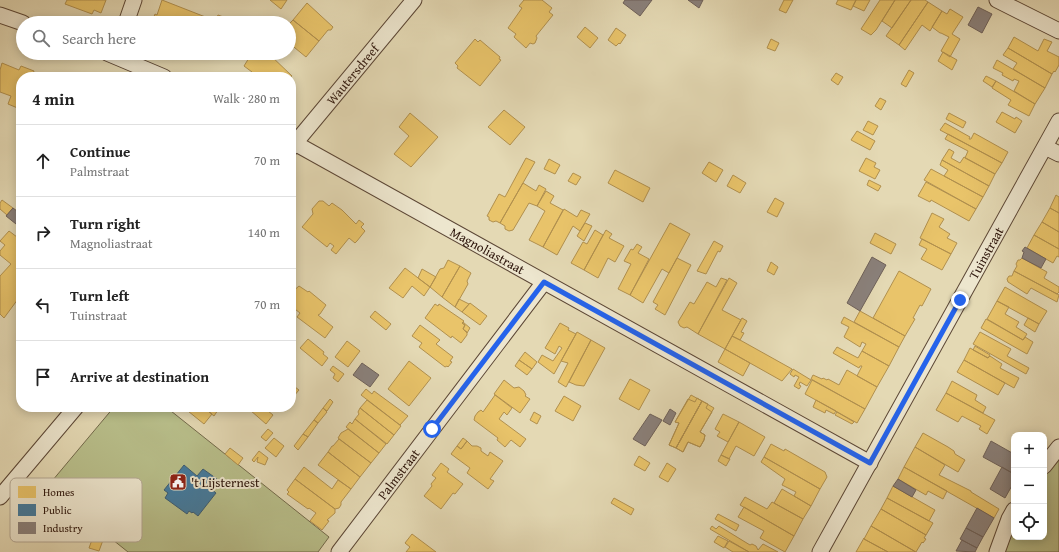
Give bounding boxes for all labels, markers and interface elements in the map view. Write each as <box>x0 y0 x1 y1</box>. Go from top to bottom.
search box <box>16 16 296 60</box>
icon: search <box>30 27 52 49</box>
text: Search here <box>62 28 136 49</box>
street label: Wautersdreef <box>322 38 384 109</box>
text: 4 min <box>32 86 74 111</box>
text: Walk · 280 m <box>213 89 280 108</box>
text: Continue <box>70 141 131 162</box>
icon: ahead <box>32 150 54 172</box>
text: 70 m <box>254 151 280 170</box>
text: Palmstraat <box>70 162 129 181</box>
text: Turn right <box>70 213 141 234</box>
icon: right <box>32 222 54 244</box>
street label: Magnoliastraat <box>447 222 529 279</box>
text: 140 m <box>248 223 280 242</box>
street label: Tuinstraat <box>964 223 1008 283</box>
text: Magnoliastraat <box>70 234 153 253</box>
text: Turn left <box>70 285 129 306</box>
route end <box>951 291 969 309</box>
icon: left <box>32 294 54 316</box>
text: 70 m <box>254 295 280 314</box>
text: Tuinstraat <box>70 306 127 325</box>
icon: arrive <box>32 366 54 388</box>
text: Arrive at destination <box>70 366 209 387</box>
route start <box>423 420 441 438</box>
map controls <box>1011 432 1047 540</box>
button: + <box>1011 432 1047 468</box>
street label: Palmstraat <box>373 444 424 503</box>
button: − <box>1011 468 1047 504</box>
public building icon: 't Lijsternest <box>168 472 188 492</box>
place label: 't Lijsternest <box>191 473 260 492</box>
legend <box>10 478 142 542</box>
text: Homes <box>43 484 74 500</box>
text: Public <box>43 502 72 518</box>
button: locate <box>1011 504 1047 540</box>
text: Industry <box>43 520 83 536</box>

